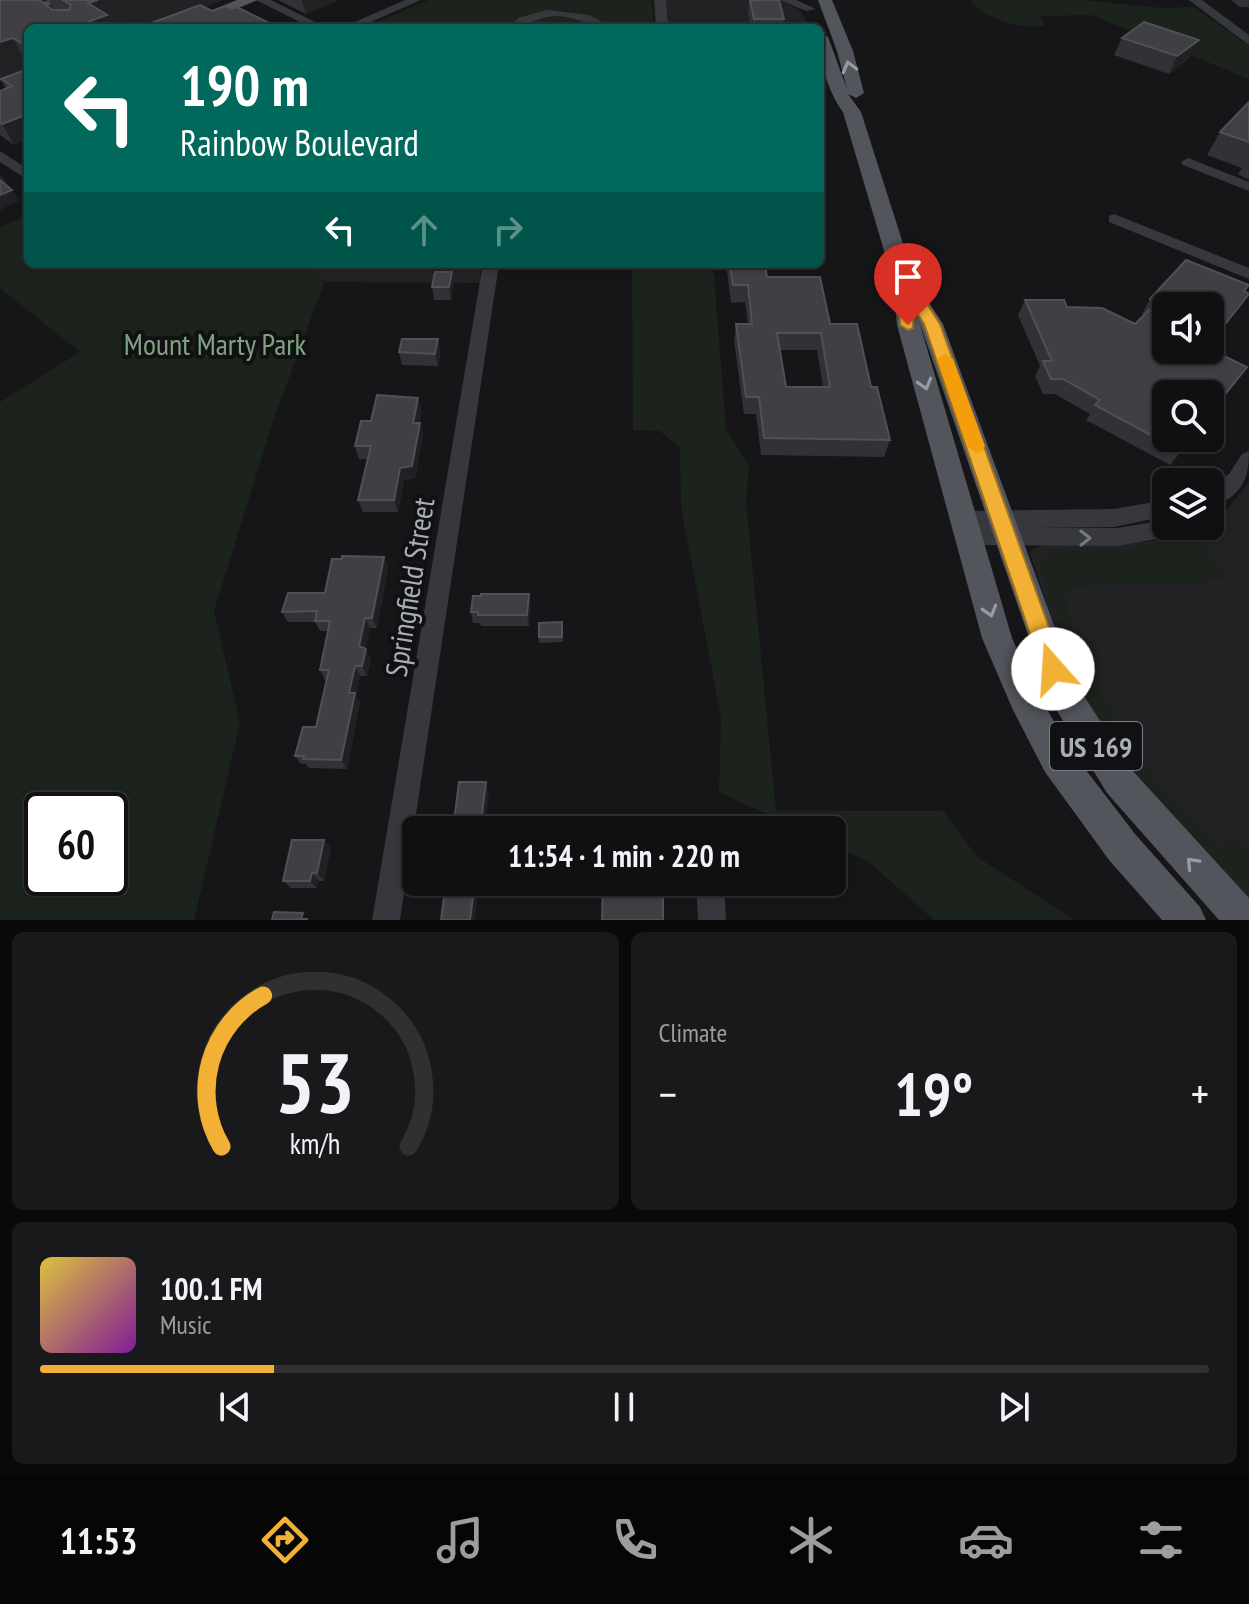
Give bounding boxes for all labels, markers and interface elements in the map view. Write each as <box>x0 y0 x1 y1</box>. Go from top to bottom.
text: 190 m <box>180 49 309 121</box>
icon: left <box>48 56 152 160</box>
one-way arrow <box>842 60 859 74</box>
text: Rainbow Boulevard <box>180 119 419 166</box>
icon: left <box>318 208 362 252</box>
icon: ahead <box>402 208 446 252</box>
icon: right <box>486 208 530 252</box>
pin <box>874 243 942 325</box>
icon: arrive <box>886 255 930 299</box>
map controls <box>1152 292 1224 540</box>
button: sound <box>1152 292 1224 364</box>
park label: Mount Marty Park <box>124 324 307 363</box>
one-way arrow <box>916 377 932 391</box>
button: search <box>1152 380 1224 452</box>
button: layers <box>1152 468 1224 540</box>
street label: Springfield Street <box>376 494 443 679</box>
one-way arrow <box>1079 529 1092 547</box>
one-way arrow <box>980 604 997 617</box>
position arrow <box>1011 627 1095 711</box>
road number: US 169 <box>1050 722 1142 770</box>
speed limit sign: 60 <box>24 792 128 896</box>
text: 11:54 · 1 min · 220 m <box>508 836 740 875</box>
one-way arrow <box>1187 857 1201 872</box>
text: Climate <box>659 1016 727 1049</box>
text: 53 <box>275 1028 355 1136</box>
text: 19° <box>894 1055 973 1133</box>
text: − <box>659 1065 677 1122</box>
text: + <box>1191 1065 1209 1122</box>
text: km/h <box>290 1125 341 1162</box>
text: 100.1 FM <box>160 1269 262 1308</box>
text: Music <box>160 1308 212 1341</box>
icon: previous <box>213 1385 257 1429</box>
icon: pause <box>602 1385 646 1429</box>
icon: next <box>992 1385 1036 1429</box>
icon: directions <box>257 1512 313 1568</box>
icon: music <box>432 1512 488 1568</box>
icon: phone <box>607 1512 663 1568</box>
icon: climate <box>783 1512 839 1568</box>
icon: car <box>958 1512 1014 1568</box>
icon: filters <box>1133 1512 1189 1568</box>
text: 11:53 <box>60 1517 138 1564</box>

